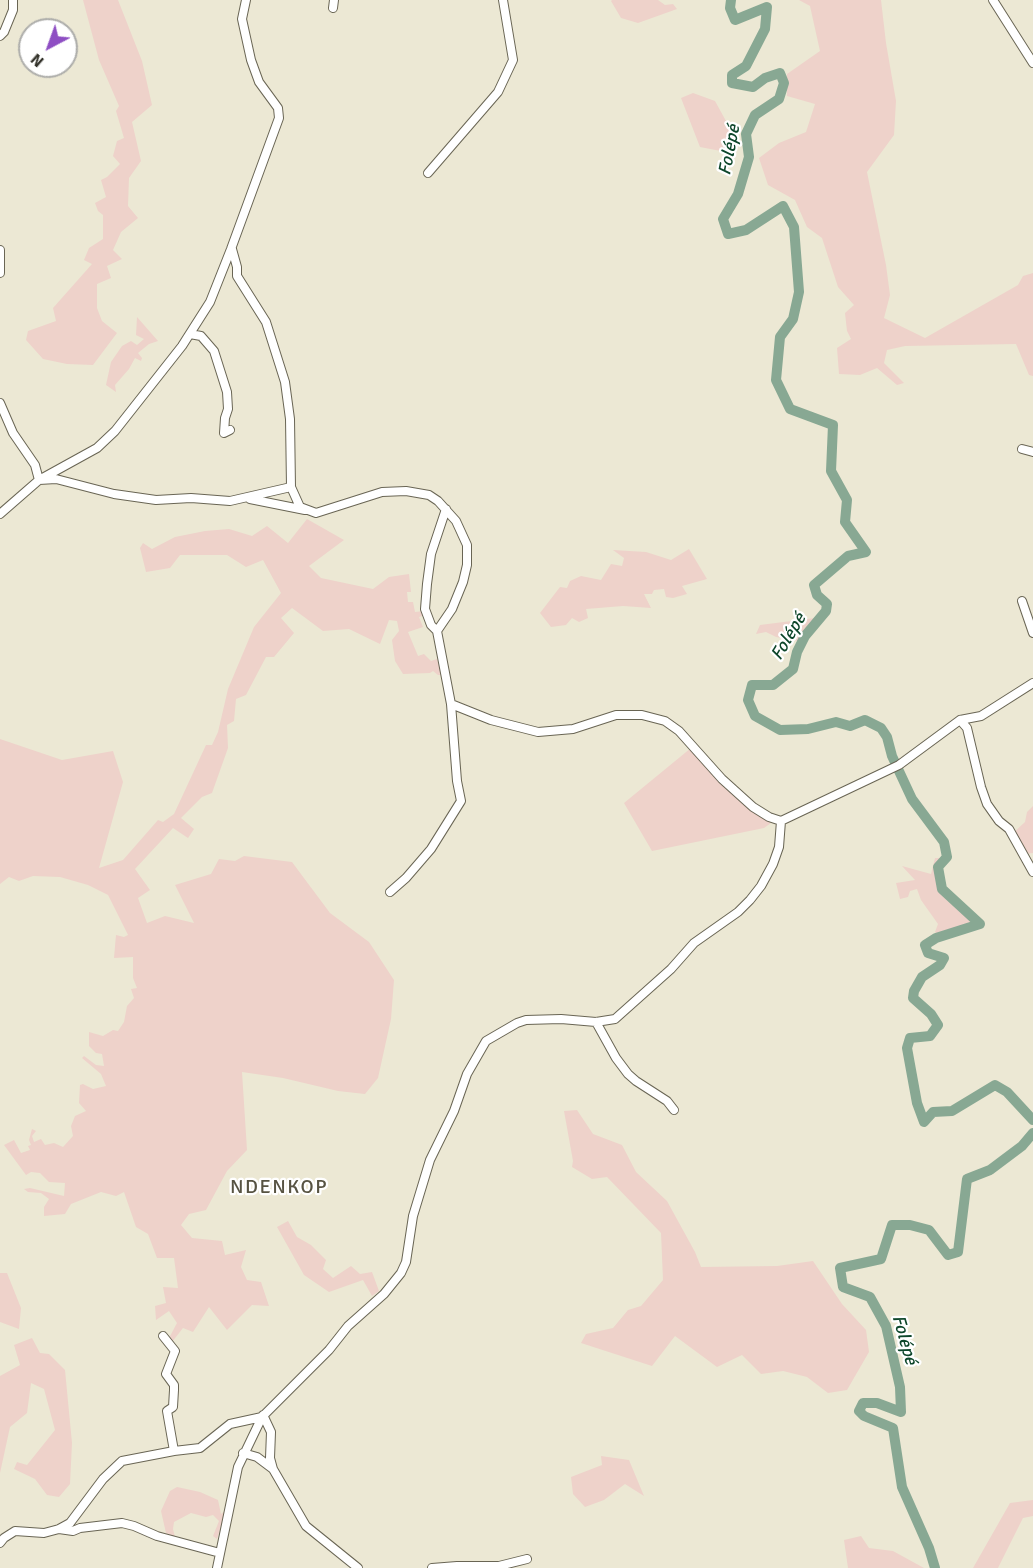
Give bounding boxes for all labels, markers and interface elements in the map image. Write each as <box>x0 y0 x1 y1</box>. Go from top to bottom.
north arrow <box>18 18 78 78</box>
text: N <box>27 49 48 71</box>
water label: Folépé <box>715 123 745 177</box>
water label: Folépé <box>767 610 811 664</box>
district label: NDENKOP <box>230 1176 328 1200</box>
water label: Folépé <box>887 1313 921 1367</box>

